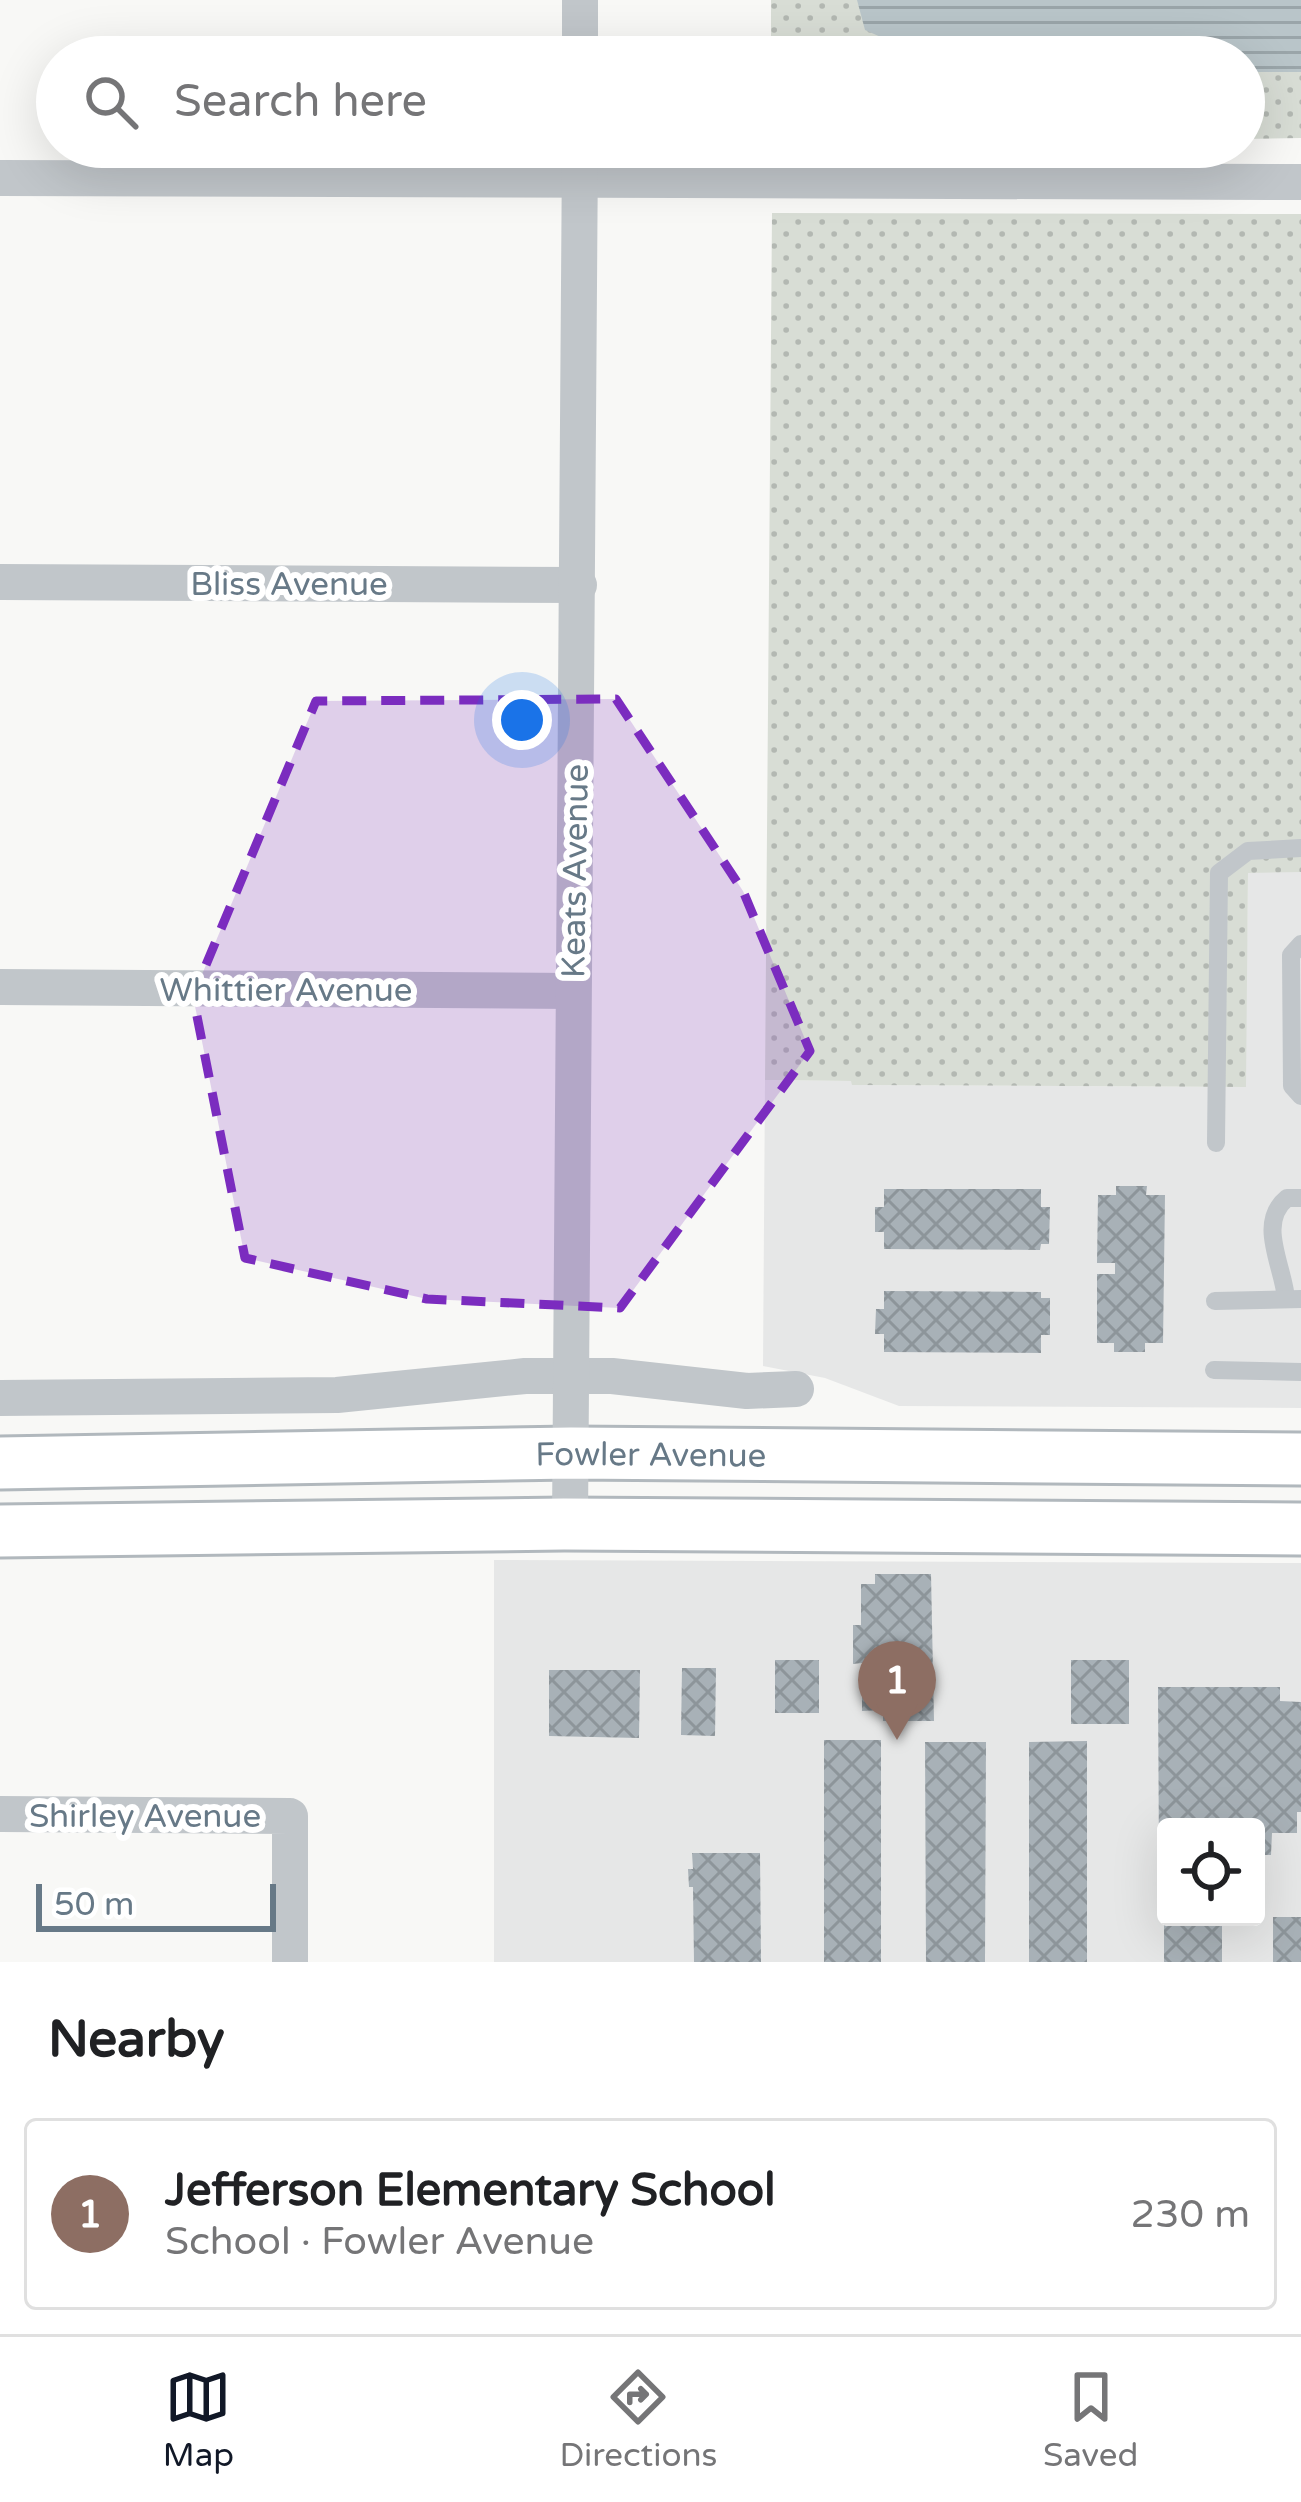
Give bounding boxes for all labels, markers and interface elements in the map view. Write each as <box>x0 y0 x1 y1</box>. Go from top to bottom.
search box <box>36 36 1265 168</box>
icon: search <box>78 69 144 135</box>
text: Search here <box>174 75 427 129</box>
street label: Bliss Avenue <box>190 565 388 604</box>
your location <box>492 690 552 750</box>
street label: Keats Avenue <box>554 764 597 978</box>
street label: Whittier Avenue <box>159 971 413 1010</box>
street label: Fowler Avenue <box>535 1435 767 1476</box>
pin: 1 <box>858 1641 936 1740</box>
street label: Shirley Avenue <box>29 1797 261 1836</box>
map controls <box>1157 1818 1265 1926</box>
button: locate <box>1157 1818 1265 1926</box>
scale bar <box>36 1878 276 1931</box>
text: 50 m <box>54 1885 134 1924</box>
text: Nearby <box>48 2009 225 2071</box>
text: Jefferson Elementary School <box>165 2164 775 2218</box>
text: 1 <box>78 2191 102 2238</box>
text: 230 m <box>1131 2191 1250 2238</box>
text: School · Fowler Avenue <box>165 2218 594 2265</box>
tab: Map <box>163 2364 234 2475</box>
tab: Directions <box>560 2364 717 2475</box>
tab: Saved <box>1043 2364 1138 2475</box>

